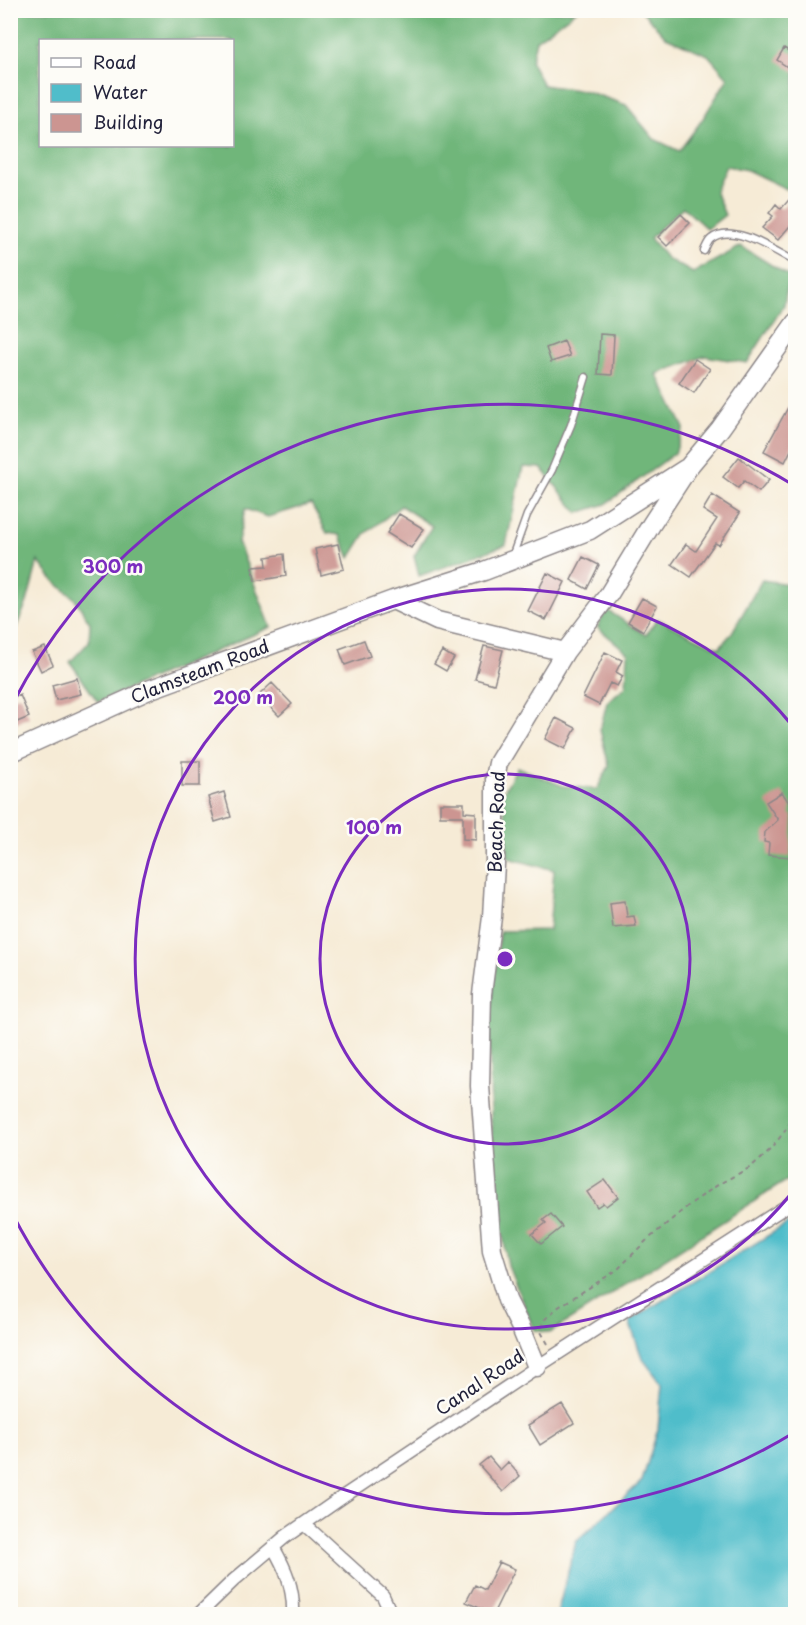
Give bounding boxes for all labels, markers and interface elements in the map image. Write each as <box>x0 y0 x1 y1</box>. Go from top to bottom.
legend <box>39 39 234 147</box>
text: Road <box>93 48 137 75</box>
text: Water <box>93 78 148 105</box>
text: Building <box>93 108 163 135</box>
text: 300 m <box>83 552 143 579</box>
street label: Clamsteam Road <box>126 632 273 709</box>
text: 200 m <box>213 683 273 710</box>
street label: Beach Road <box>480 770 511 873</box>
text: 100 m <box>346 813 402 840</box>
centre of rings <box>495 949 515 969</box>
street label: Canal Road <box>429 1342 529 1421</box>

